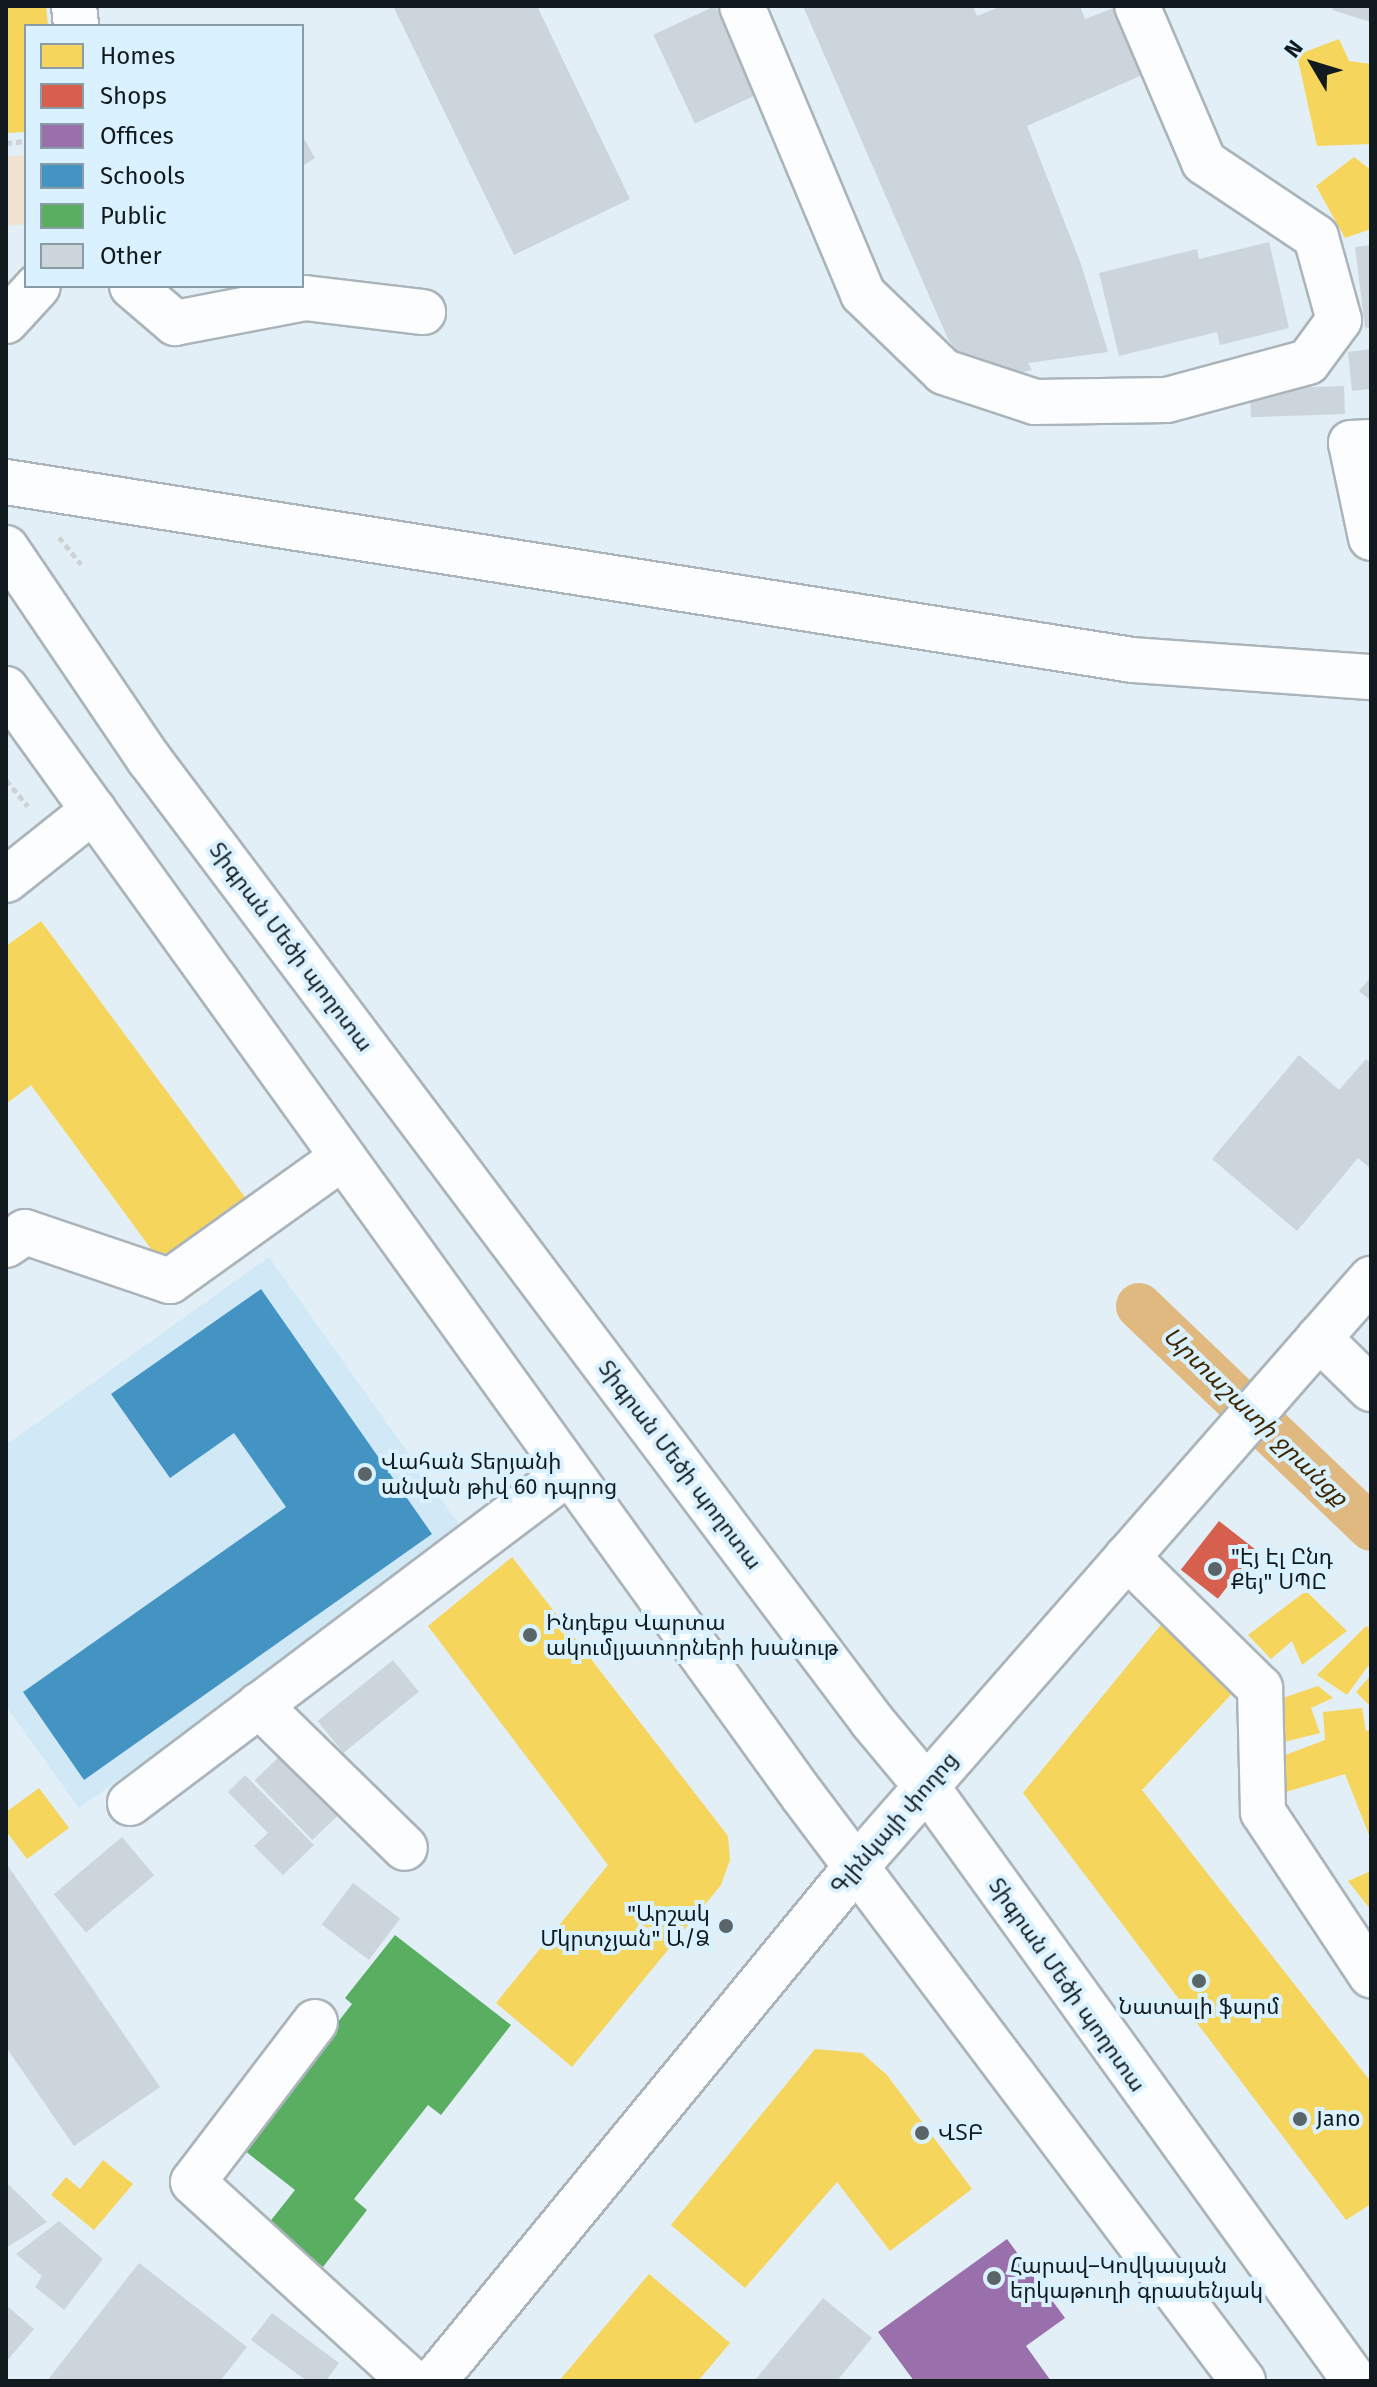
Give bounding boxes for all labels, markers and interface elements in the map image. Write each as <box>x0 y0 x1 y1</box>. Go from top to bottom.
legend <box>24 24 304 288</box>
north arrow <box>1273 24 1353 104</box>
text: N <box>1279 35 1309 63</box>
text: Homes <box>100 42 175 70</box>
text: Shops <box>100 82 167 110</box>
text: Offices <box>100 122 174 150</box>
text: Schools <box>100 162 185 190</box>
text: Public <box>100 202 167 230</box>
text: Other <box>100 242 162 270</box>
street label: Տիգրան Մեծի պողոտա <box>204 837 378 1057</box>
water label: Արտաշատի ջրանցք <box>1157 1321 1353 1513</box>
street label: Տիգրան Մեծի պողոտա <box>593 1355 767 1575</box>
place label: Վահան Տերյանի անվան թիվ 60 դպրոց <box>381 1448 617 1500</box>
marker: Վահան Տերյանի անվան թիվ 60 դպրոց <box>356 1465 374 1483</box>
place label: "Էյ Էլ Ընդ Քեյ" ՍՊԸ <box>1231 1543 1333 1594</box>
marker: "Էյ Էլ Ընդ Քեյ" ՍՊԸ <box>1206 1560 1224 1578</box>
place label: Ինդեքս Վարտա ակումլյատորների խանութ <box>546 1609 838 1660</box>
marker: Ինդեքս Վարտա ակումլյատորների խանութ <box>521 1626 539 1644</box>
street label: Գլինկայի փողոց <box>825 1746 963 1900</box>
street label: Տիգրան Մեծի պողոտա <box>983 1873 1151 2097</box>
place label: "Արշակ Մկրտչյան" Ա/Ձ <box>540 1900 710 1952</box>
marker: "Արշակ Մկրտչյան" Ա/Ձ <box>717 1917 735 1935</box>
marker: Նատալի ֆարմ <box>1190 1972 1208 1990</box>
place label: Նատալի ֆարմ <box>1119 1994 1279 2020</box>
place label: Jano <box>1316 2106 1360 2132</box>
marker: Jano <box>1291 2110 1309 2128</box>
place label: ՎՏԲ <box>938 2120 983 2146</box>
marker: ՎՏԲ <box>913 2124 931 2142</box>
place label: Հարավ–Կովկասյան երկաթուղի գրասենյակ <box>1010 2252 1263 2304</box>
marker: Հարավ–Կովկասյան երկաթուղի գրասենյակ <box>985 2269 1003 2287</box>

